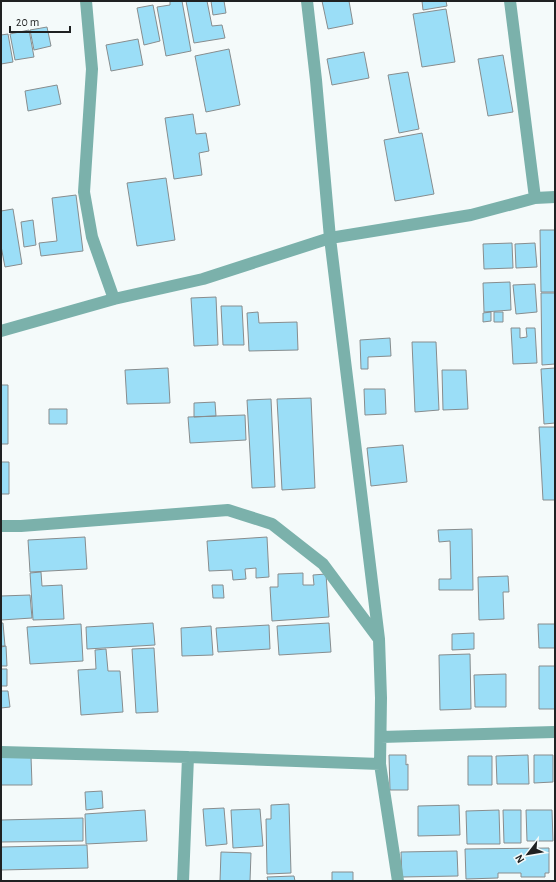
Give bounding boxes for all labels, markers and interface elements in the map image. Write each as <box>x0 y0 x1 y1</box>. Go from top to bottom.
scale bar <box>10 8 70 34</box>
text: 20 m <box>16 16 39 28</box>
north arrow <box>508 834 548 874</box>
text: N <box>513 853 527 865</box>

